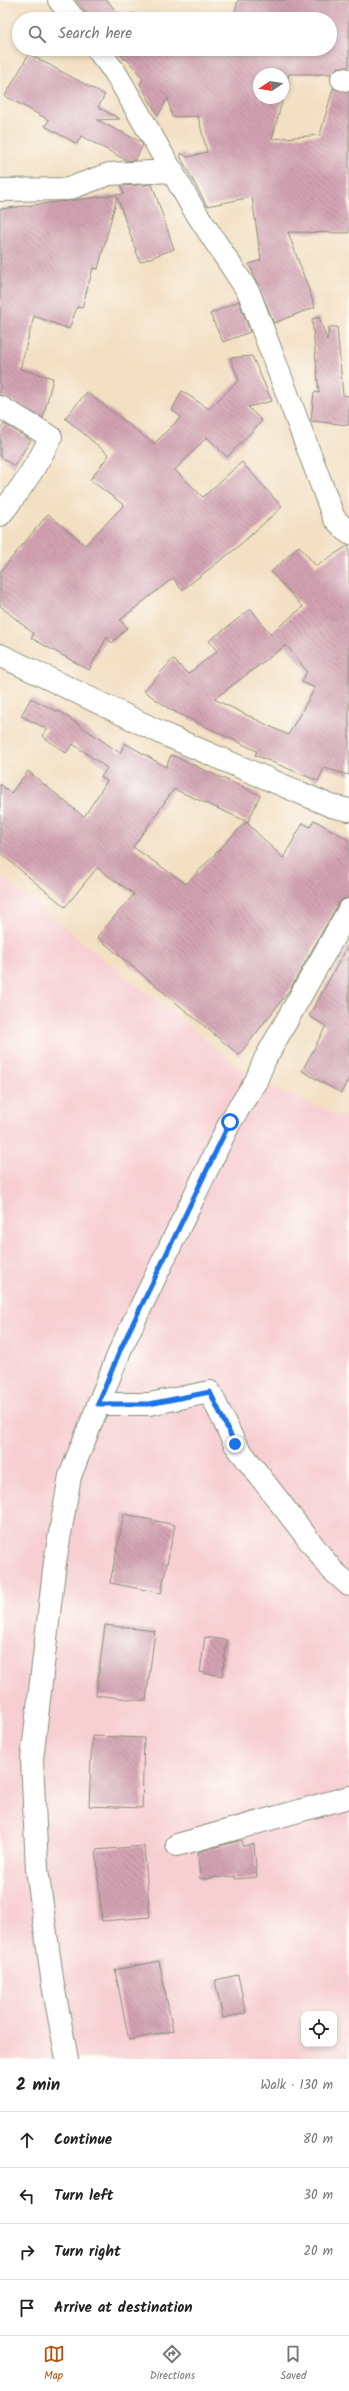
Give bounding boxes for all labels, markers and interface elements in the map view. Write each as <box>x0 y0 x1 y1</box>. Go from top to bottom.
search box <box>12 12 337 56</box>
text: Search here <box>58 22 132 46</box>
icon: search <box>26 23 48 45</box>
north arrow <box>253 68 289 104</box>
route start <box>221 1113 239 1131</box>
route end <box>226 1435 244 1453</box>
map controls <box>301 2011 337 2047</box>
button: locate <box>301 2011 337 2047</box>
text: 2 min <box>16 2072 60 2099</box>
text: Walk · 130 m <box>260 2075 333 2096</box>
text: Continue <box>54 2128 112 2152</box>
icon: ahead <box>16 2129 38 2151</box>
text: 80 m <box>303 2129 333 2150</box>
text: Turn left <box>54 2184 114 2208</box>
icon: left <box>16 2185 38 2207</box>
text: 30 m <box>304 2185 333 2206</box>
text: Turn right <box>54 2240 121 2264</box>
icon: right <box>16 2241 38 2263</box>
text: 20 m <box>303 2241 333 2262</box>
text: Arrive at destination <box>54 2296 193 2320</box>
icon: arrive <box>16 2297 38 2319</box>
tab: Map <box>43 2343 65 2385</box>
tab: Directions <box>150 2343 195 2385</box>
tab: Saved <box>280 2343 306 2385</box>

